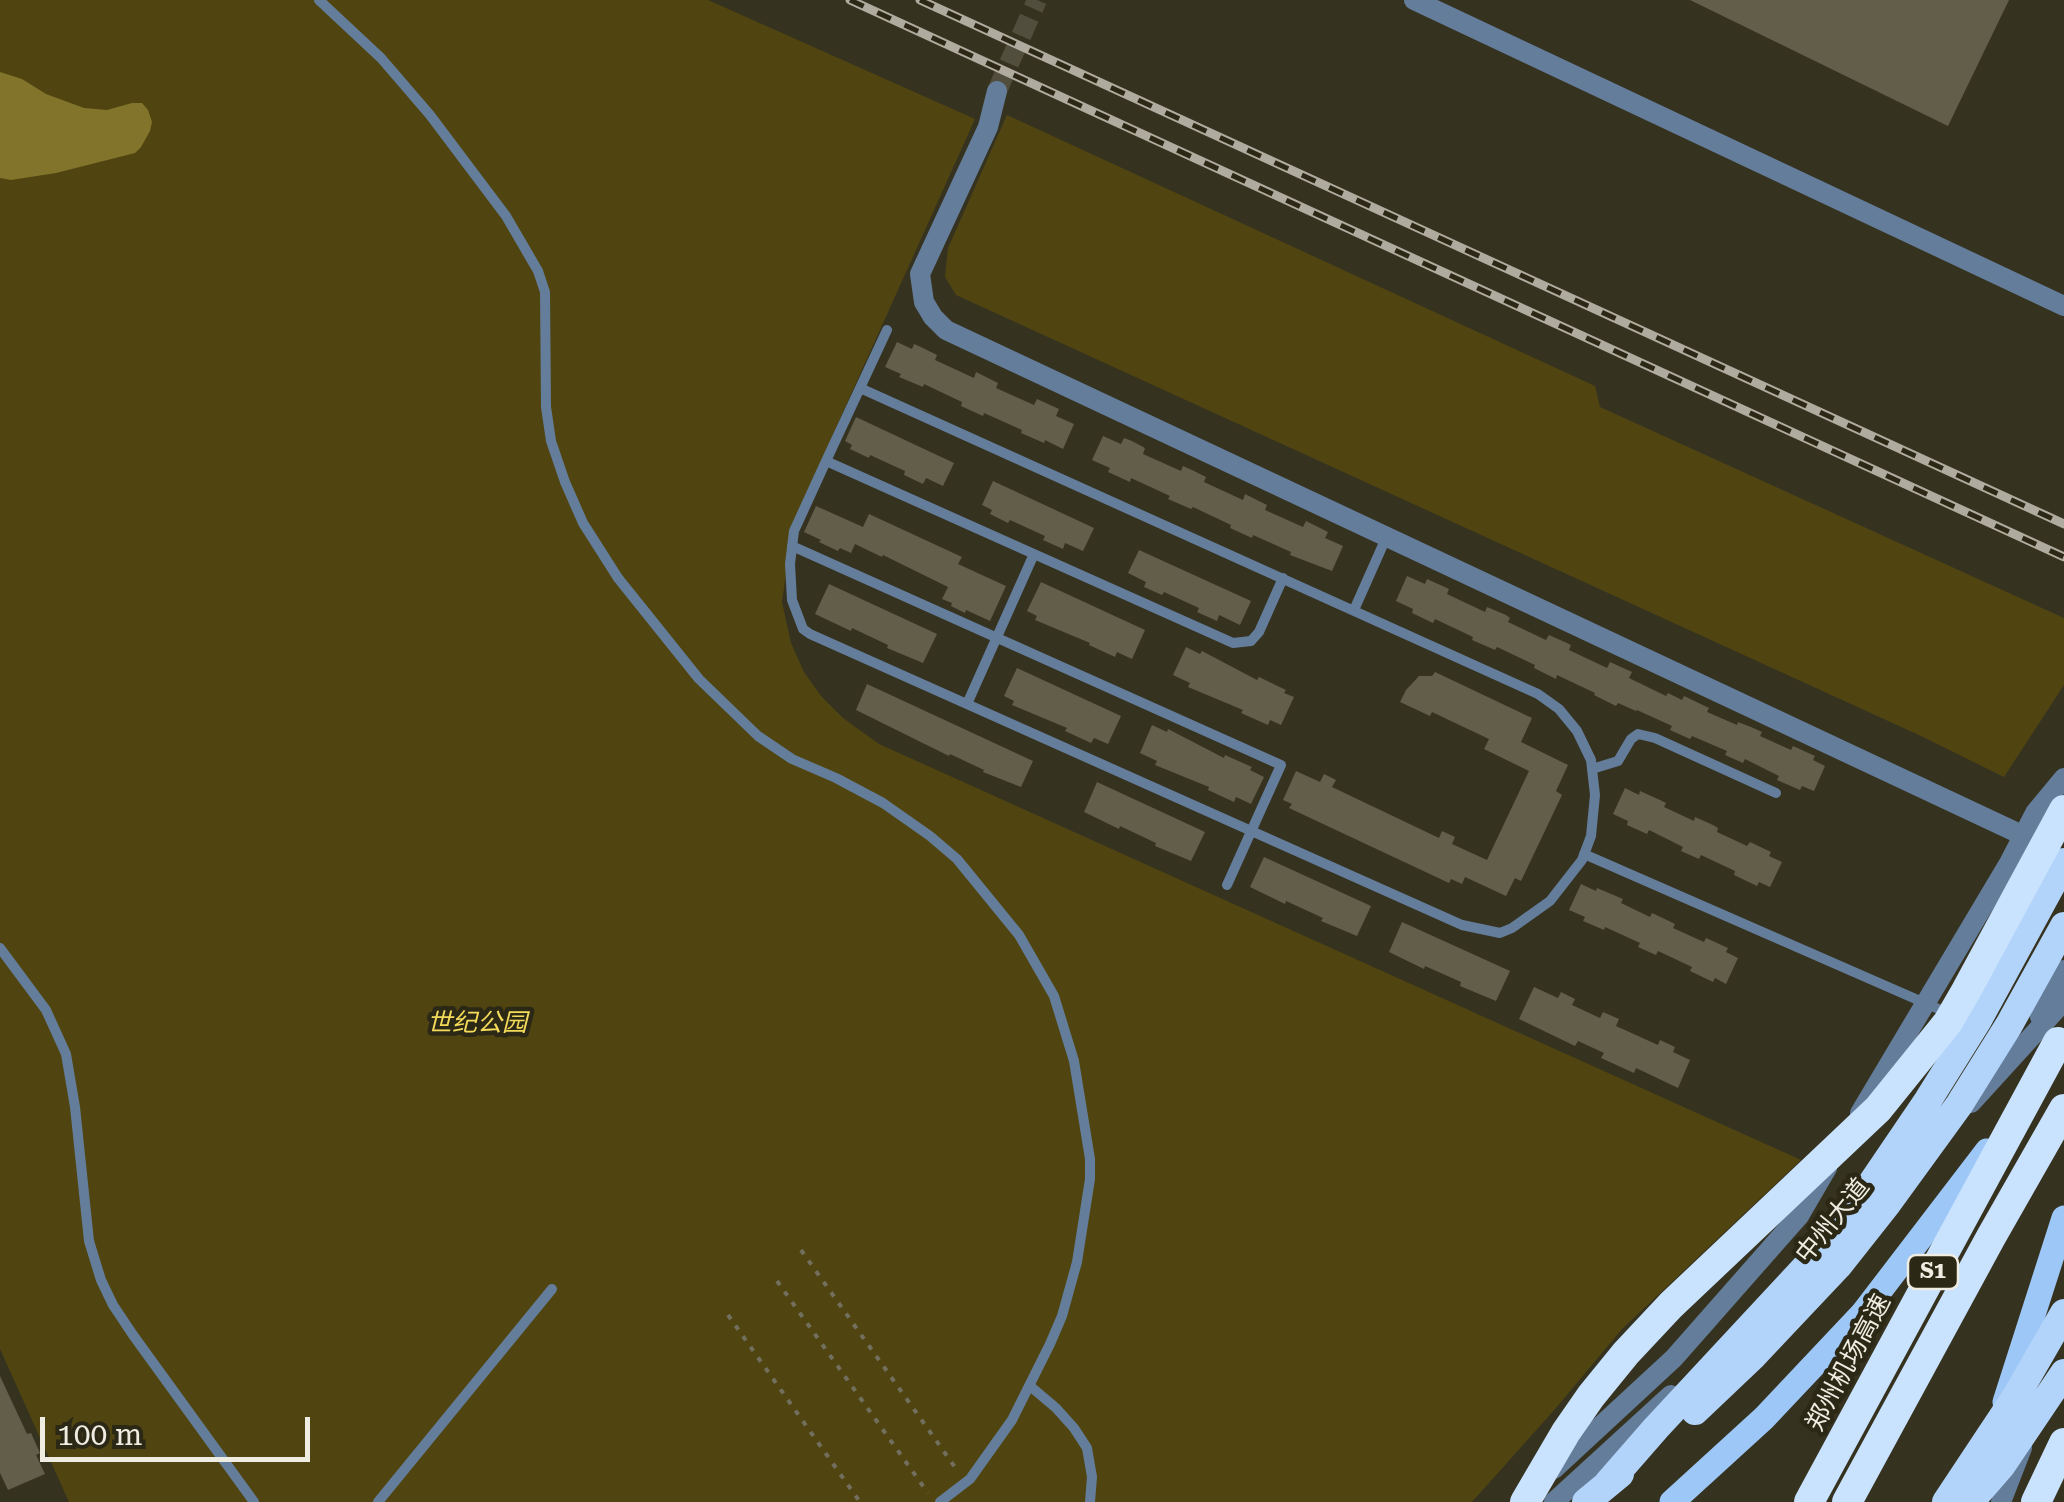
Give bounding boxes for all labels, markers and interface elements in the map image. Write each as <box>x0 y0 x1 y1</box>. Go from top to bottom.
park label: 世纪公园 <box>427 1009 527 1039</box>
street label: 中州大道 <box>1790 1173 1876 1269</box>
road number: S1 <box>1908 1255 1958 1289</box>
street label: 郑州机场高速 <box>1801 1290 1897 1436</box>
scale bar <box>45 1397 315 1459</box>
text: 100 m <box>57 1417 142 1452</box>

